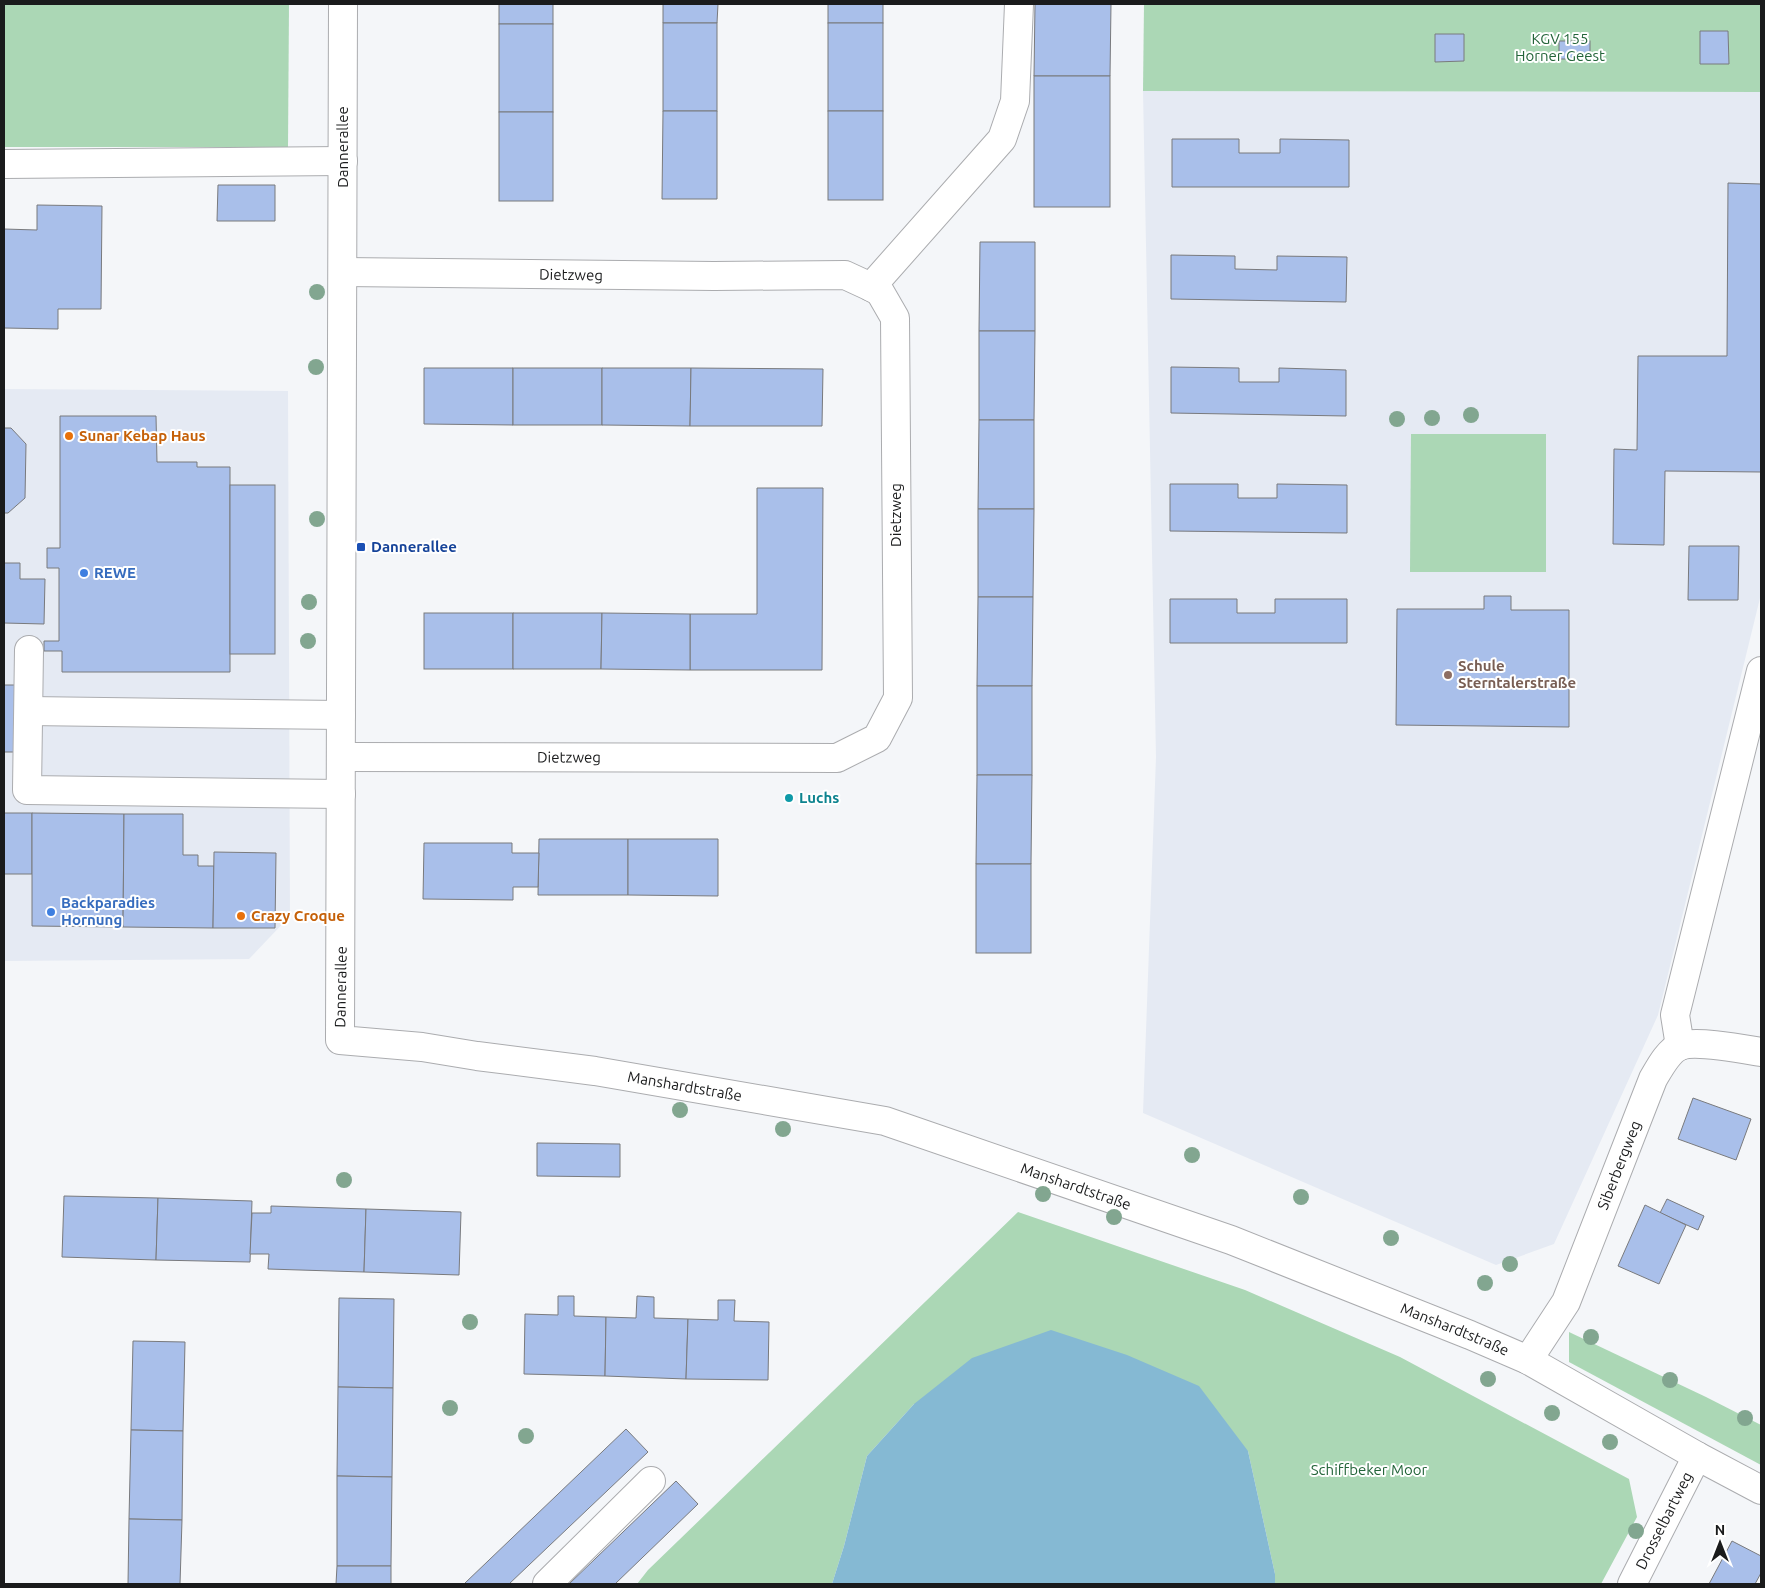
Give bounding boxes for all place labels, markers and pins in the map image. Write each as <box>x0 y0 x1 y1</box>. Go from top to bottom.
place label: Sunar Kebap Haus <box>79 427 206 444</box>
marker: Sunar Kebap Haus <box>63 430 75 442</box>
place label: Dannerallee <box>371 538 457 555</box>
marker: Dannerallee <box>355 541 367 553</box>
place label: REWE <box>94 564 136 581</box>
marker: REWE <box>78 567 90 579</box>
place label: Schule Sterntalerstraße <box>1458 657 1576 691</box>
marker: Schule Sterntalerstraße <box>1442 669 1454 681</box>
place label: Luchs <box>799 789 839 806</box>
marker: Luchs <box>783 792 795 804</box>
place label: Backparadies Hornung <box>61 894 155 928</box>
marker: Backparadies Hornung <box>45 906 57 918</box>
place label: Crazy Croque <box>251 907 345 924</box>
marker: Crazy Croque <box>235 910 247 922</box>

